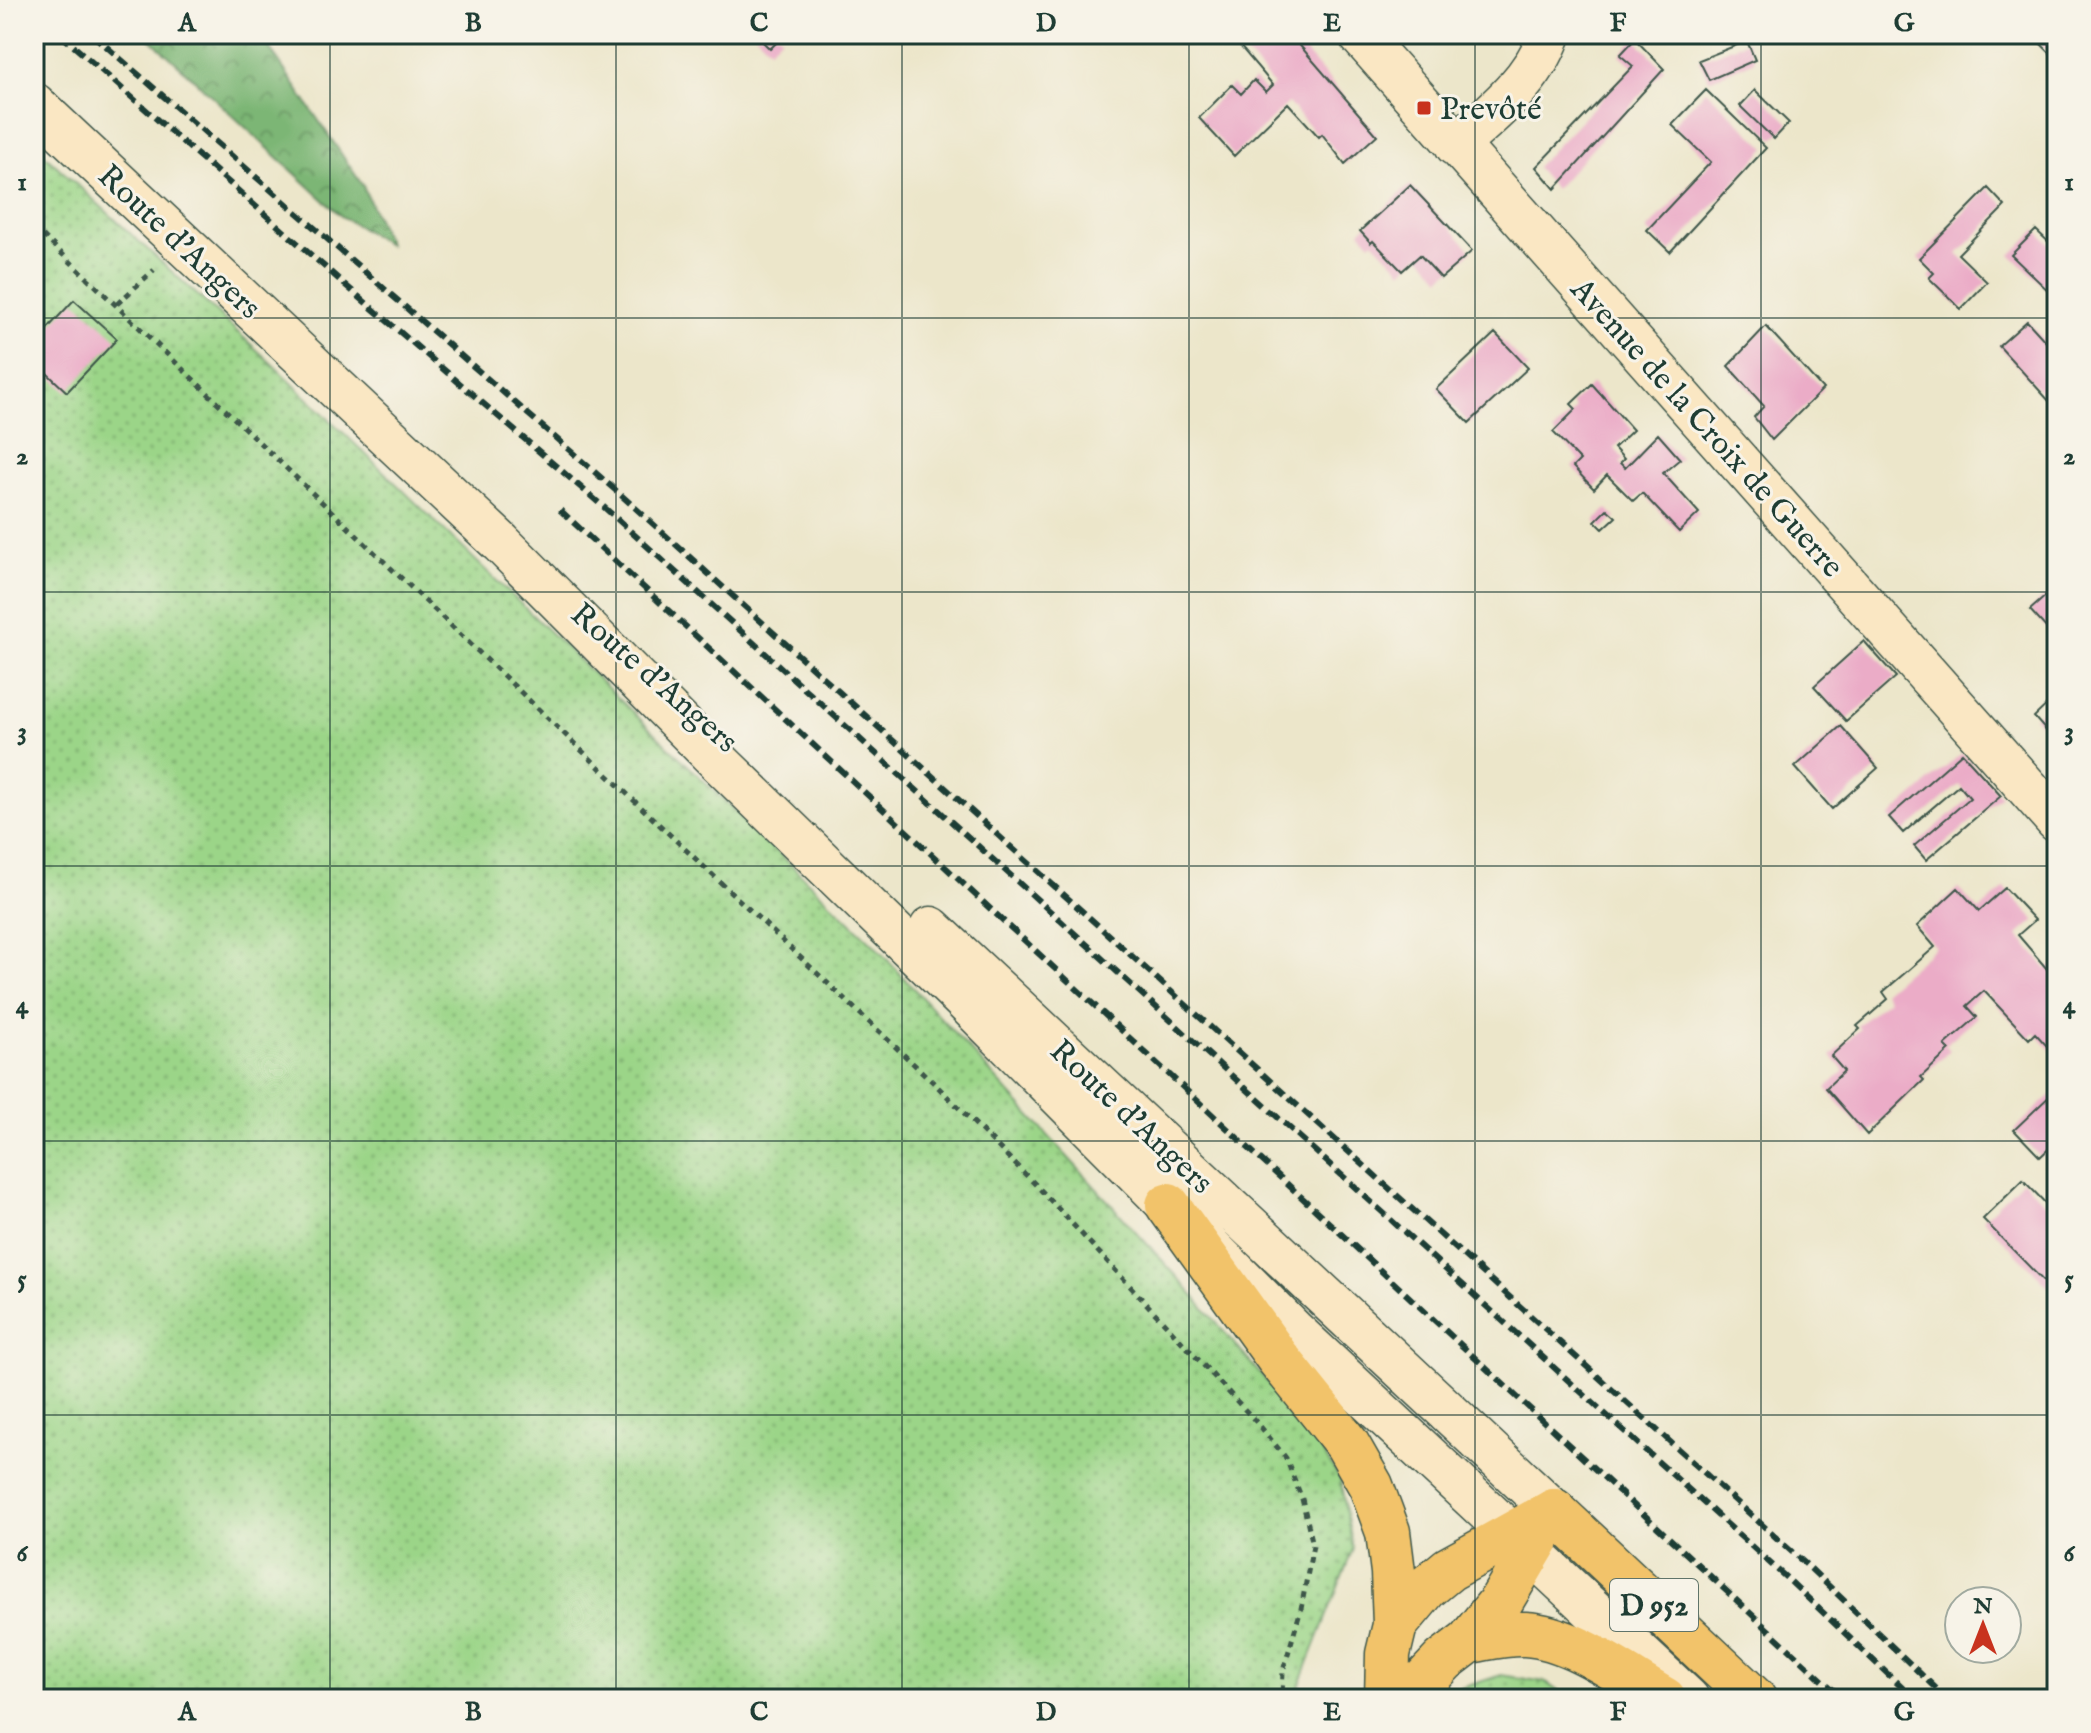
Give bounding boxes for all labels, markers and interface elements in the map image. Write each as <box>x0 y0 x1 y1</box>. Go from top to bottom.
text: A <box>177 7 197 40</box>
text: B <box>464 7 482 40</box>
text: C <box>750 7 769 40</box>
text: D <box>1036 7 1057 40</box>
text: E <box>1323 7 1341 40</box>
text: F <box>1610 7 1627 40</box>
text: G <box>1894 7 1915 40</box>
place label: Prevôté <box>1440 90 1542 131</box>
marker: Prevôté <box>1415 99 1433 117</box>
street label: Route d'Angers <box>88 157 269 329</box>
text: 1 <box>17 166 27 199</box>
text: 1 <box>2064 166 2074 199</box>
street label: Avenue de la Croix de Guerre <box>1560 269 1852 587</box>
text: 2 <box>16 440 28 473</box>
text: 2 <box>2063 440 2075 473</box>
street label: Route d'Angers <box>561 595 746 763</box>
text: 3 <box>17 715 27 748</box>
text: 3 <box>2064 715 2074 748</box>
text: 4 <box>16 989 30 1022</box>
text: 4 <box>2063 989 2077 1022</box>
street label: Route d'Angers <box>1040 1032 1221 1204</box>
text: 5 <box>17 1263 27 1296</box>
text: 5 <box>2064 1263 2074 1296</box>
text: 6 <box>17 1537 29 1570</box>
text: 6 <box>2064 1537 2076 1570</box>
road number: D 952 <box>1610 1579 1698 1631</box>
north arrow <box>1943 1585 2023 1665</box>
text: N <box>1972 1593 1993 1621</box>
text: A <box>177 1696 197 1729</box>
text: B <box>464 1696 482 1729</box>
text: C <box>750 1696 769 1729</box>
text: D <box>1036 1696 1057 1729</box>
text: E <box>1323 1696 1341 1729</box>
text: F <box>1610 1696 1627 1729</box>
text: G <box>1894 1696 1915 1729</box>

